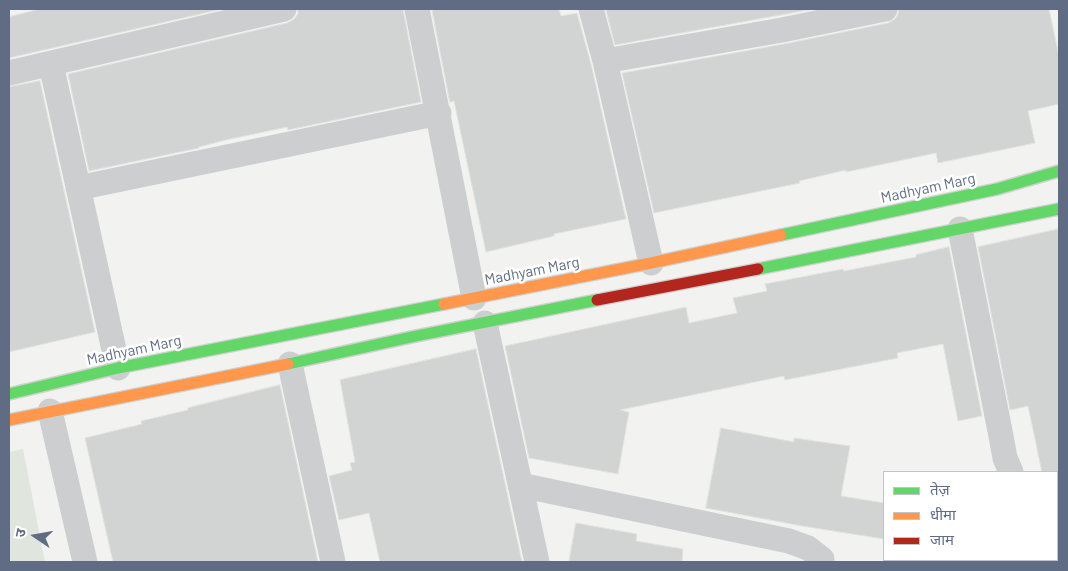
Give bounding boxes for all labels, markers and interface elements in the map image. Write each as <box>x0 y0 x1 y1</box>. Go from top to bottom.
street label: Madhyam Marg <box>879 169 977 207</box>
street label: Madhyam Marg <box>483 253 581 289</box>
street label: Madhyam Marg <box>85 331 183 369</box>
legend <box>883 471 1058 561</box>
text: तेज़ <box>930 480 950 498</box>
text: धीमा <box>930 505 956 523</box>
north arrow <box>10 511 60 561</box>
text: उ <box>11 527 29 539</box>
text: जाम <box>930 530 954 548</box>

